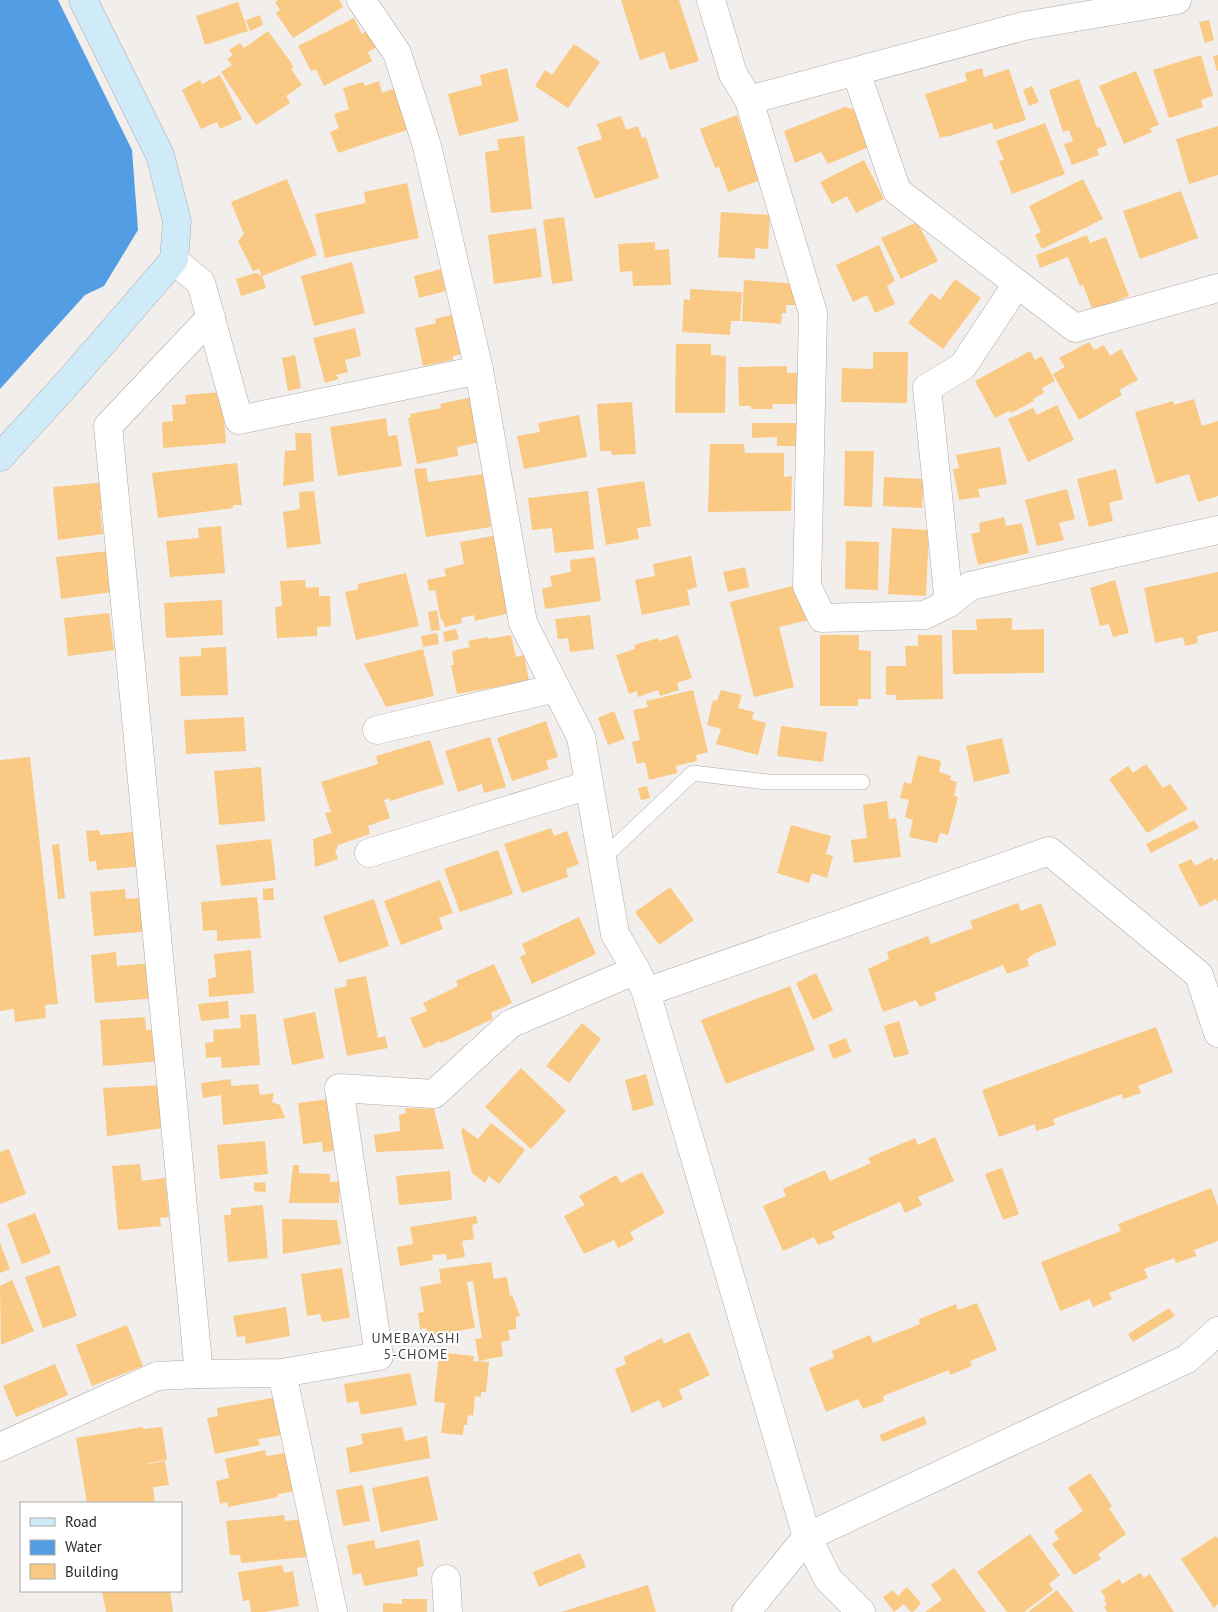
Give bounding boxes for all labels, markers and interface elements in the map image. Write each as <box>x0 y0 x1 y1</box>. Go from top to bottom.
district label: UMEBAYASHI 5-CHOME <box>371 1329 461 1363</box>
legend <box>20 1502 182 1592</box>
text: Road <box>65 1512 97 1531</box>
text: Water <box>65 1537 102 1556</box>
text: Building <box>65 1562 119 1581</box>

